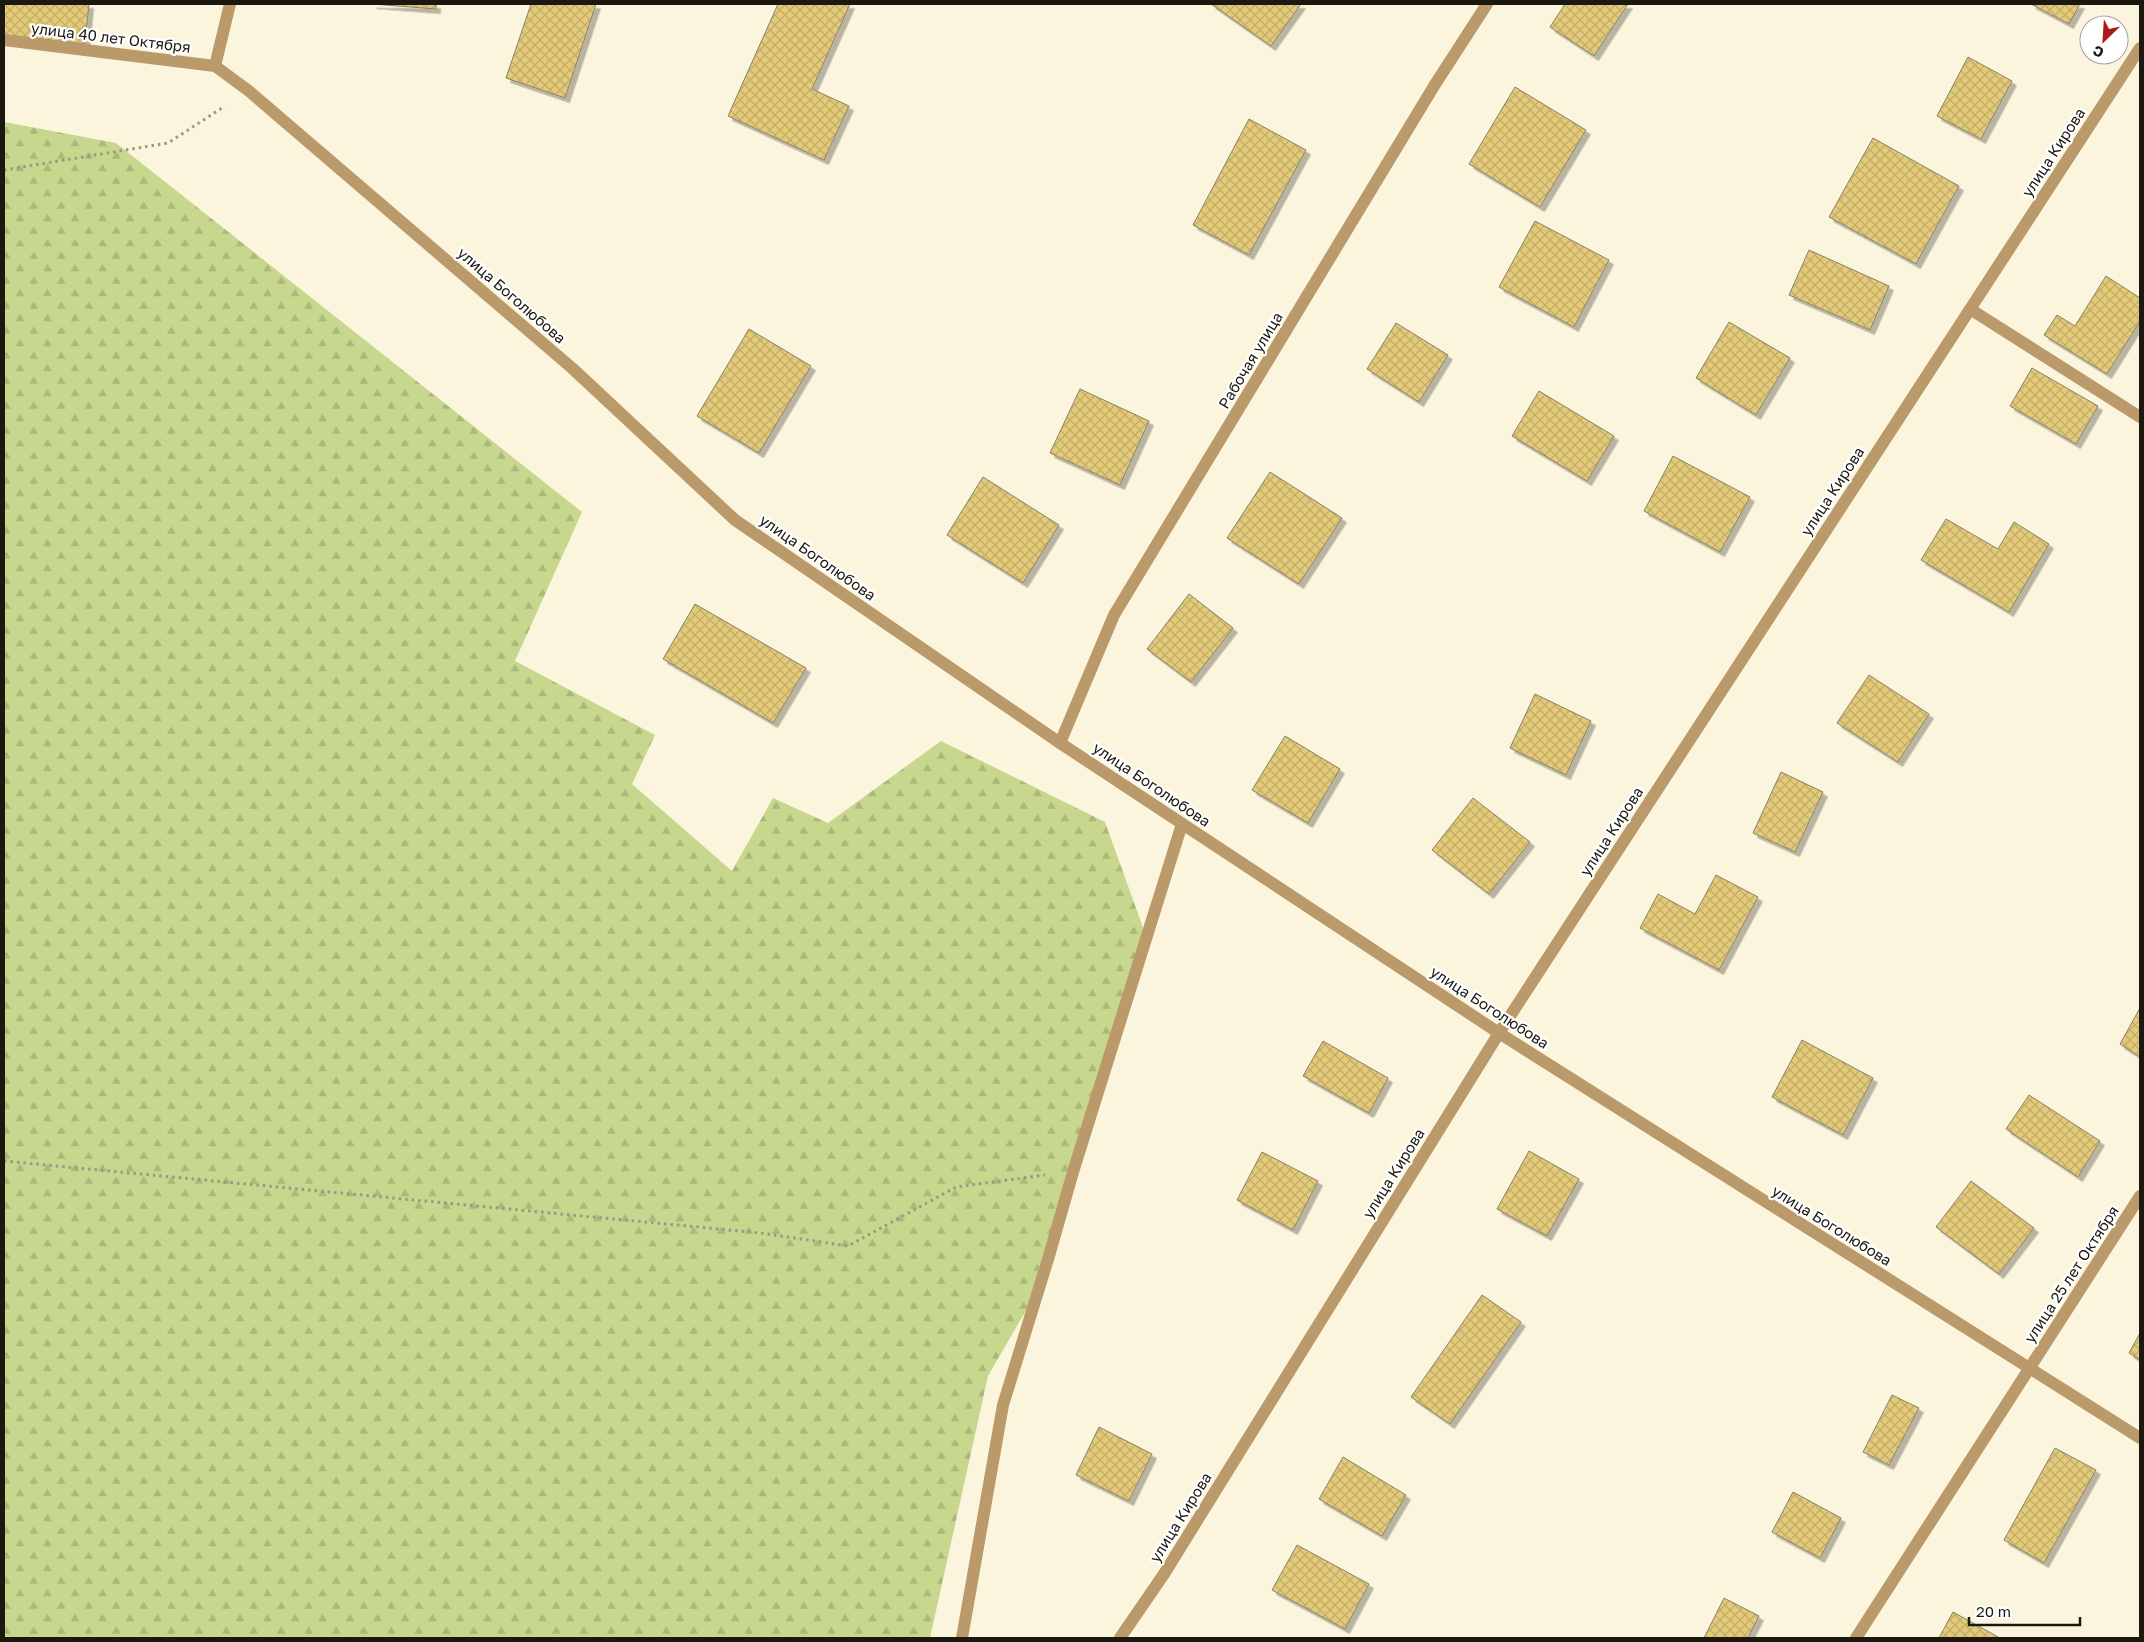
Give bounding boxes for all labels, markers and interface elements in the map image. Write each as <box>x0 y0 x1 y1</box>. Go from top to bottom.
north arrow <box>2079 15 2129 65</box>
street label: улица 40 лет Октября <box>30 18 192 56</box>
text: С <box>2090 42 2106 62</box>
street label: улица Кирова <box>2018 104 2088 200</box>
street label: улица Боголюбова <box>454 243 570 347</box>
street label: Рабочая улица <box>1214 309 1286 411</box>
street label: улица Кирова <box>1797 443 1867 539</box>
street label: улица Боголюбова <box>756 510 880 604</box>
street label: улица Боголюбова <box>1090 738 1214 830</box>
street label: улица Кирова <box>1576 783 1646 879</box>
street label: улица Боголюбова <box>1427 962 1553 1052</box>
street label: улица Кирова <box>1358 1125 1428 1221</box>
street label: улица Боголюбова <box>1769 1181 1895 1269</box>
street label: улица 25 лет Октября <box>2020 1202 2122 1346</box>
street label: улица Кирова <box>1145 1469 1215 1565</box>
scale bar <box>1969 1594 2080 1626</box>
text: 20 m <box>1976 1602 2011 1620</box>

